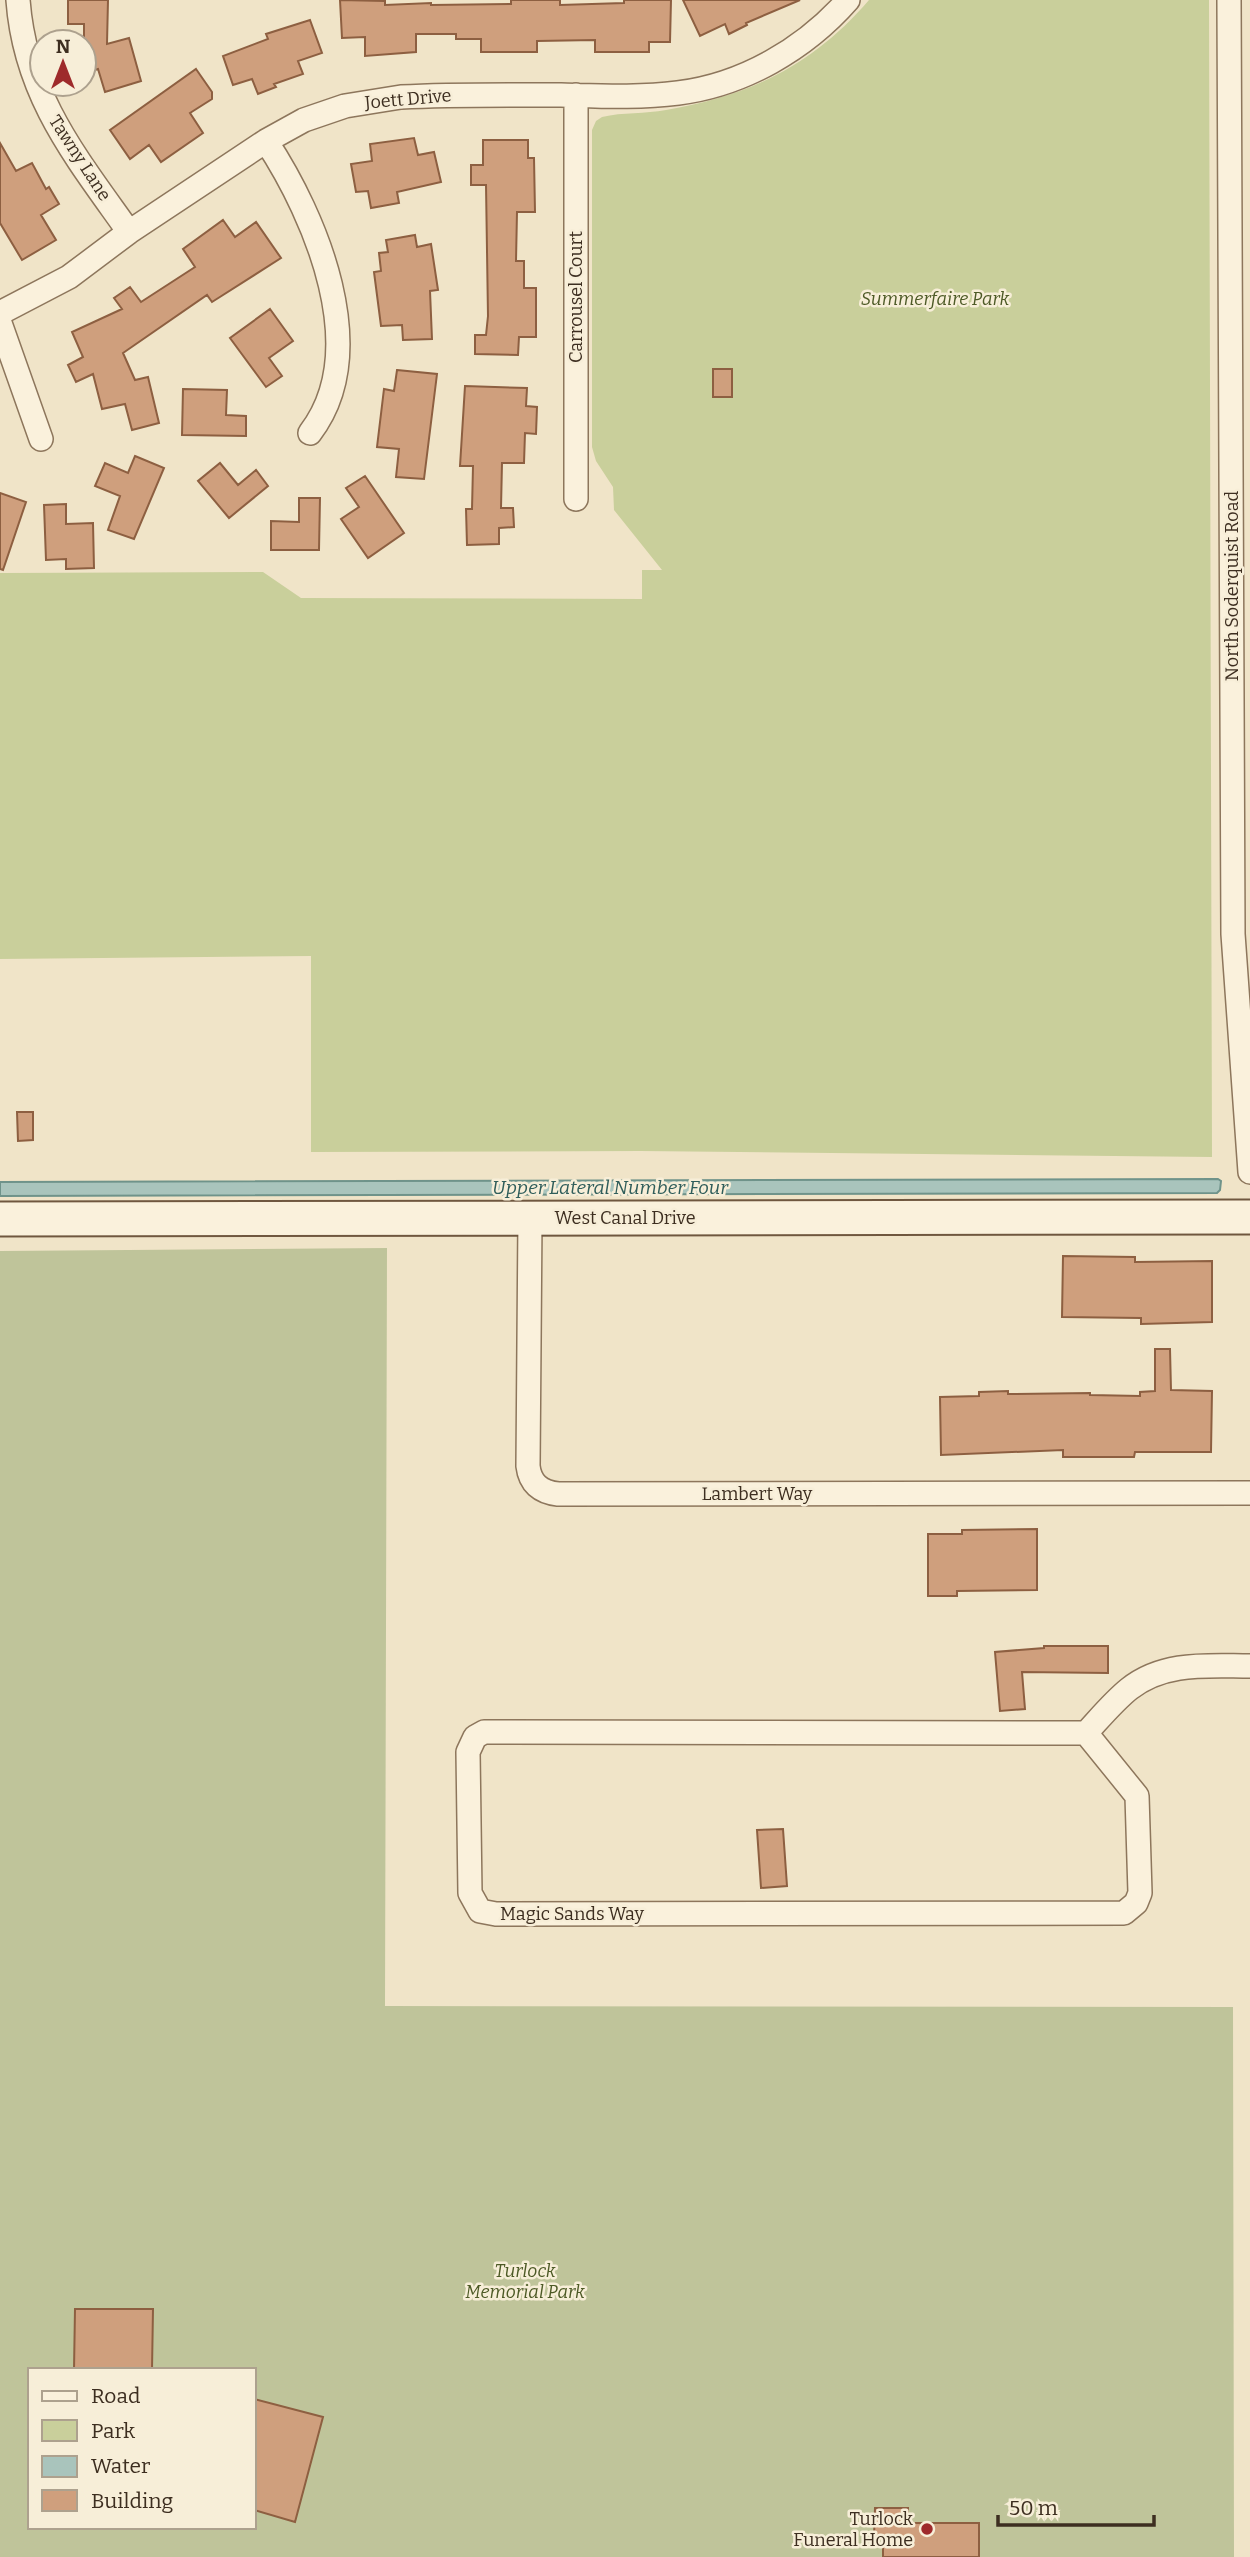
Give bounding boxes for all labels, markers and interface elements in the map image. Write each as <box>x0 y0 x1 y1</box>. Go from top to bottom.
north arrow <box>28 28 98 98</box>
text: N <box>56 35 71 58</box>
street label: Joett Drive <box>363 84 452 114</box>
street label: Tawny Lane <box>44 111 116 205</box>
street label: Carrousel Court <box>565 230 587 363</box>
park label: Summerfaire Park <box>861 288 1010 310</box>
street label: North Soderquist Road <box>1221 491 1243 681</box>
water label: Upper Lateral Number Four <box>492 1176 729 1199</box>
street label: West Canal Drive <box>554 1207 696 1229</box>
street label: Lambert Way <box>702 1483 813 1505</box>
street label: Magic Sands Way <box>500 1903 644 1925</box>
park label: Turlock Memorial Park <box>465 2260 585 2303</box>
legend <box>28 2368 256 2529</box>
text: Road <box>91 2383 140 2409</box>
text: Park <box>91 2418 135 2444</box>
text: Water <box>91 2453 150 2479</box>
scale bar <box>998 2484 1154 2528</box>
text: Building <box>91 2488 174 2514</box>
text: 50 m <box>1009 2495 1058 2521</box>
place label: Turlock Funeral Home <box>793 2508 914 2551</box>
marker: Turlock Funeral Home <box>919 2521 935 2537</box>

